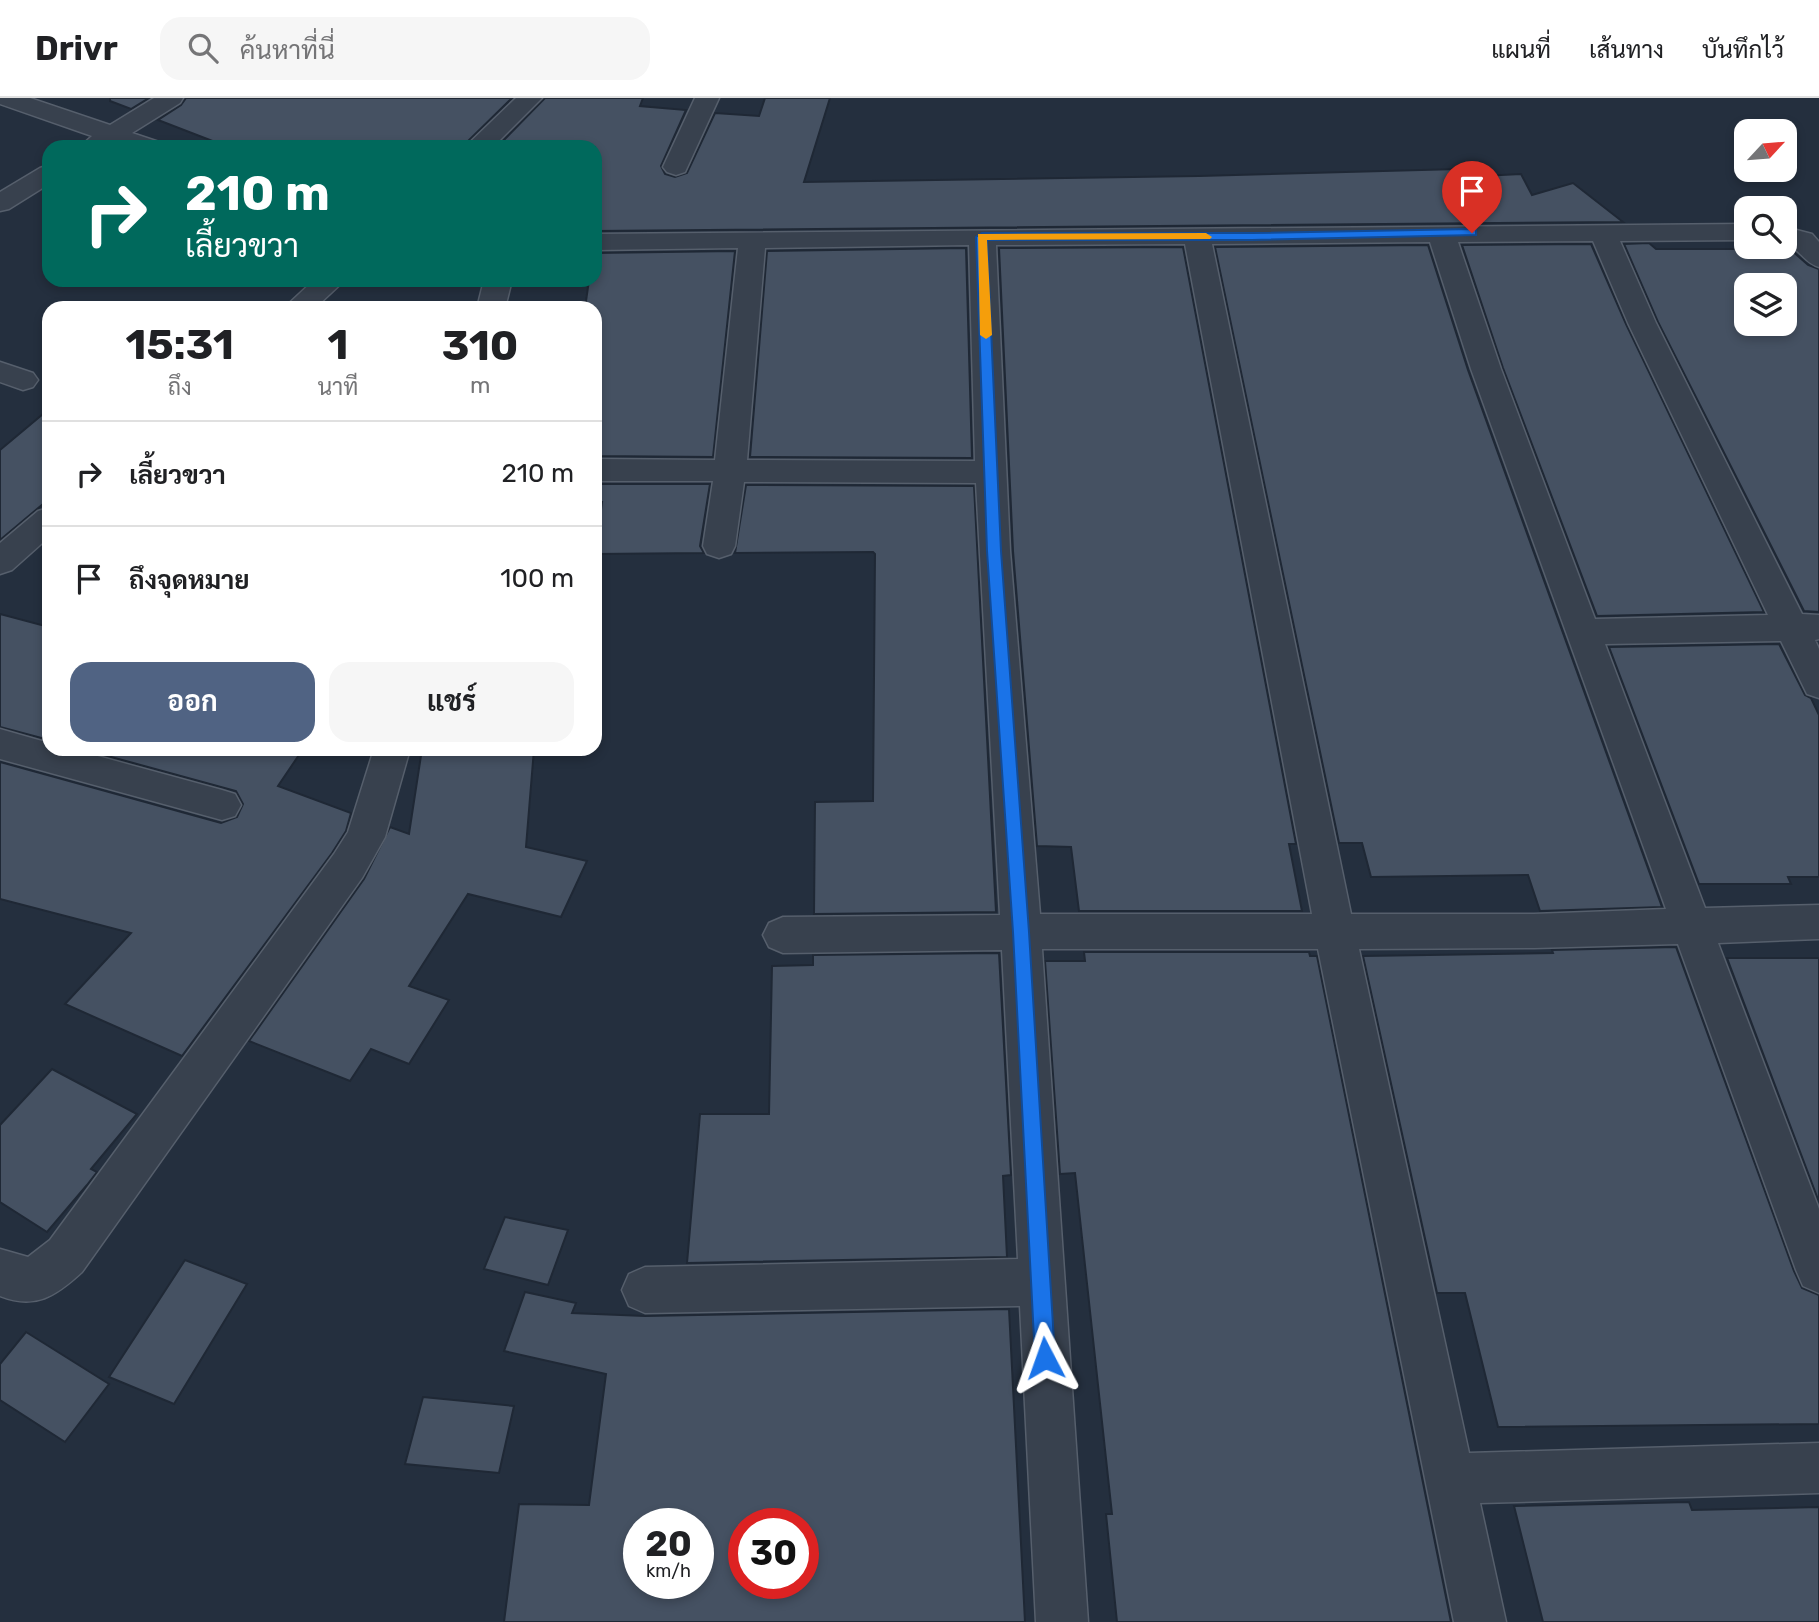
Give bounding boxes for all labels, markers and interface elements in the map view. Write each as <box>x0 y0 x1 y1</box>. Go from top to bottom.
search box <box>160 17 650 80</box>
text: Drivr <box>35 29 118 68</box>
icon: search <box>184 29 222 67</box>
text: ค้นหาที่นี่ <box>240 35 335 66</box>
text: แผนที่ <box>1491 36 1551 64</box>
text: เส้นทาง <box>1589 36 1664 64</box>
text: บันทึกไว้ <box>1702 36 1784 64</box>
north arrow <box>1734 119 1797 182</box>
map controls <box>1734 119 1797 336</box>
pin <box>1442 161 1502 233</box>
text: 210 m <box>185 164 330 222</box>
icon: right <box>70 168 161 259</box>
icon: arrive <box>1453 172 1491 210</box>
button: search <box>1734 196 1797 259</box>
text: เลี้ยวขวา <box>185 227 299 265</box>
button: layers <box>1734 273 1797 336</box>
text: 15:31 <box>126 320 234 370</box>
text: 1 <box>327 320 348 370</box>
text: 310 <box>442 321 518 371</box>
text: m <box>470 371 490 399</box>
text: ถึง <box>168 373 192 401</box>
text: นาที <box>317 373 358 401</box>
icon: right <box>70 455 108 493</box>
text: 210 m <box>502 458 574 489</box>
text: เลี้ยวขวา <box>129 460 226 491</box>
icon: arrive <box>70 560 108 598</box>
text: 100 m <box>500 563 574 594</box>
text: ถึงจุดหมาย <box>129 565 250 596</box>
button: ออก <box>70 662 315 742</box>
button: แชร์ <box>329 662 574 742</box>
position arrow <box>1008 1321 1082 1395</box>
speed limit sign: 30 <box>728 1508 819 1599</box>
text: 20 <box>645 1523 692 1565</box>
text: km/h <box>646 1560 691 1582</box>

